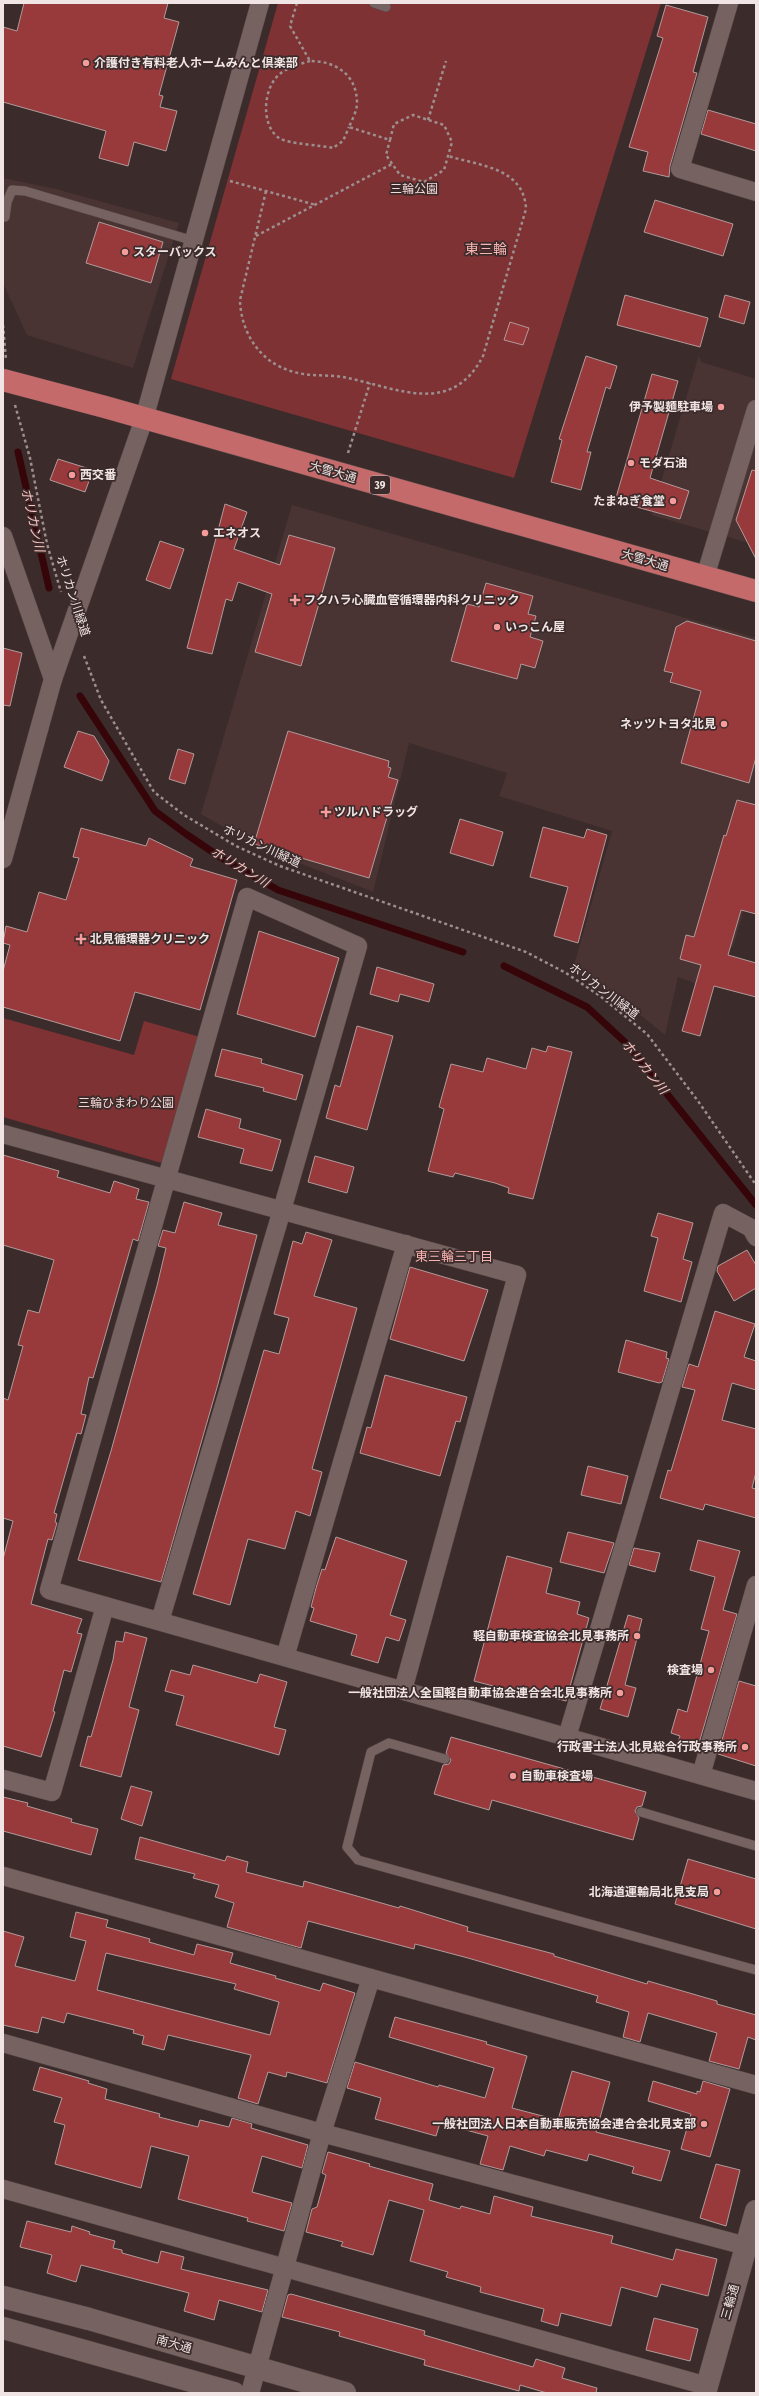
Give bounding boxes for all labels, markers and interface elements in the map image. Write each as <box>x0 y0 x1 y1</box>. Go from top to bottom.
place label: 介護付き有料老人ホームみんと倶楽部 <box>94 56 298 70</box>
marker: 介護付き有料老人ホームみんと倶楽部 <box>81 58 91 68</box>
park label: 三輪公園 <box>390 182 438 196</box>
district label: 東三輪 <box>465 241 507 258</box>
place label: スターバックス <box>133 245 217 259</box>
marker: スターバックス <box>120 247 130 257</box>
place label: 伊予製麺駐車場 <box>629 400 713 414</box>
marker: 伊予製麺駐車場 <box>716 402 726 412</box>
place label: モダ石油 <box>639 456 687 470</box>
marker: モダ石油 <box>626 458 636 468</box>
street label: 大雪大通 <box>308 459 358 485</box>
place label: 西交番 <box>80 468 117 482</box>
marker: 西交番 <box>67 470 77 480</box>
road number: 39 <box>370 476 390 494</box>
water label: ホリカン川 <box>18 487 48 555</box>
place label: たまねぎ食堂 <box>593 494 665 508</box>
marker: たまねぎ食堂 <box>668 496 678 506</box>
place label: エネオス <box>213 526 261 540</box>
marker: エネオス <box>200 528 210 538</box>
street label: 大雪大通 <box>620 547 670 573</box>
street label: ホリカン川緑道 <box>53 554 93 638</box>
place label: フクハラ心臓血管循環器内科クリニック <box>304 593 519 607</box>
marker: フクハラ心臓血管循環器内科クリニック <box>289 594 301 606</box>
place label: いっこん屋 <box>505 620 565 634</box>
marker: いっこん屋 <box>492 622 502 632</box>
place label: ネッツトヨタ北見 <box>620 717 716 731</box>
marker: ネッツトヨタ北見 <box>719 719 729 729</box>
place label: ツルハドラッグ <box>334 805 418 819</box>
marker: ツルハドラッグ <box>321 807 331 817</box>
street label: ホリカン川緑道 <box>221 822 303 870</box>
water label: ホリカン川 <box>208 844 272 890</box>
place label: 北見循環器クリニック <box>90 932 210 946</box>
marker: 北見循環器クリニック <box>75 933 87 945</box>
street label: ホリカン川緑道 <box>566 960 642 1022</box>
water label: ホリカン川 <box>619 1037 673 1099</box>
park label: 三輪ひまわり公園 <box>78 1096 174 1110</box>
district label: 東三輪三丁目 <box>415 1249 493 1264</box>
place label: 軽自動車検査協会北見事務所 <box>473 1629 629 1643</box>
marker: 軽自動車検査協会北見事務所 <box>632 1631 642 1641</box>
place label: 検査場 <box>667 1663 703 1677</box>
marker: 検査場 <box>706 1665 716 1675</box>
place label: 一般社団法人全国軽自動車協会連合会北見事務所 <box>348 1686 612 1700</box>
marker: 一般社団法人全国軽自動車協会連合会北見事務所 <box>615 1688 625 1698</box>
place label: 行政書士法人北見総合行政事務所 <box>557 1740 737 1754</box>
marker: 行政書士法人北見総合行政事務所 <box>740 1742 750 1752</box>
place label: 自動車検査場 <box>521 1769 593 1783</box>
marker: 自動車検査場 <box>508 1771 518 1781</box>
place label: 北海道運輸局北見支局 <box>589 1885 709 1899</box>
marker: 北海道運輸局北見支局 <box>712 1887 722 1897</box>
place label: 一般社団法人日本自動車販売協会連合会北見支部 <box>432 2117 696 2131</box>
marker: 一般社団法人日本自動車販売協会連合会北見支部 <box>699 2119 709 2129</box>
street label: 三輪通 <box>718 2283 742 2321</box>
street label: 南大通 <box>155 2332 193 2356</box>

